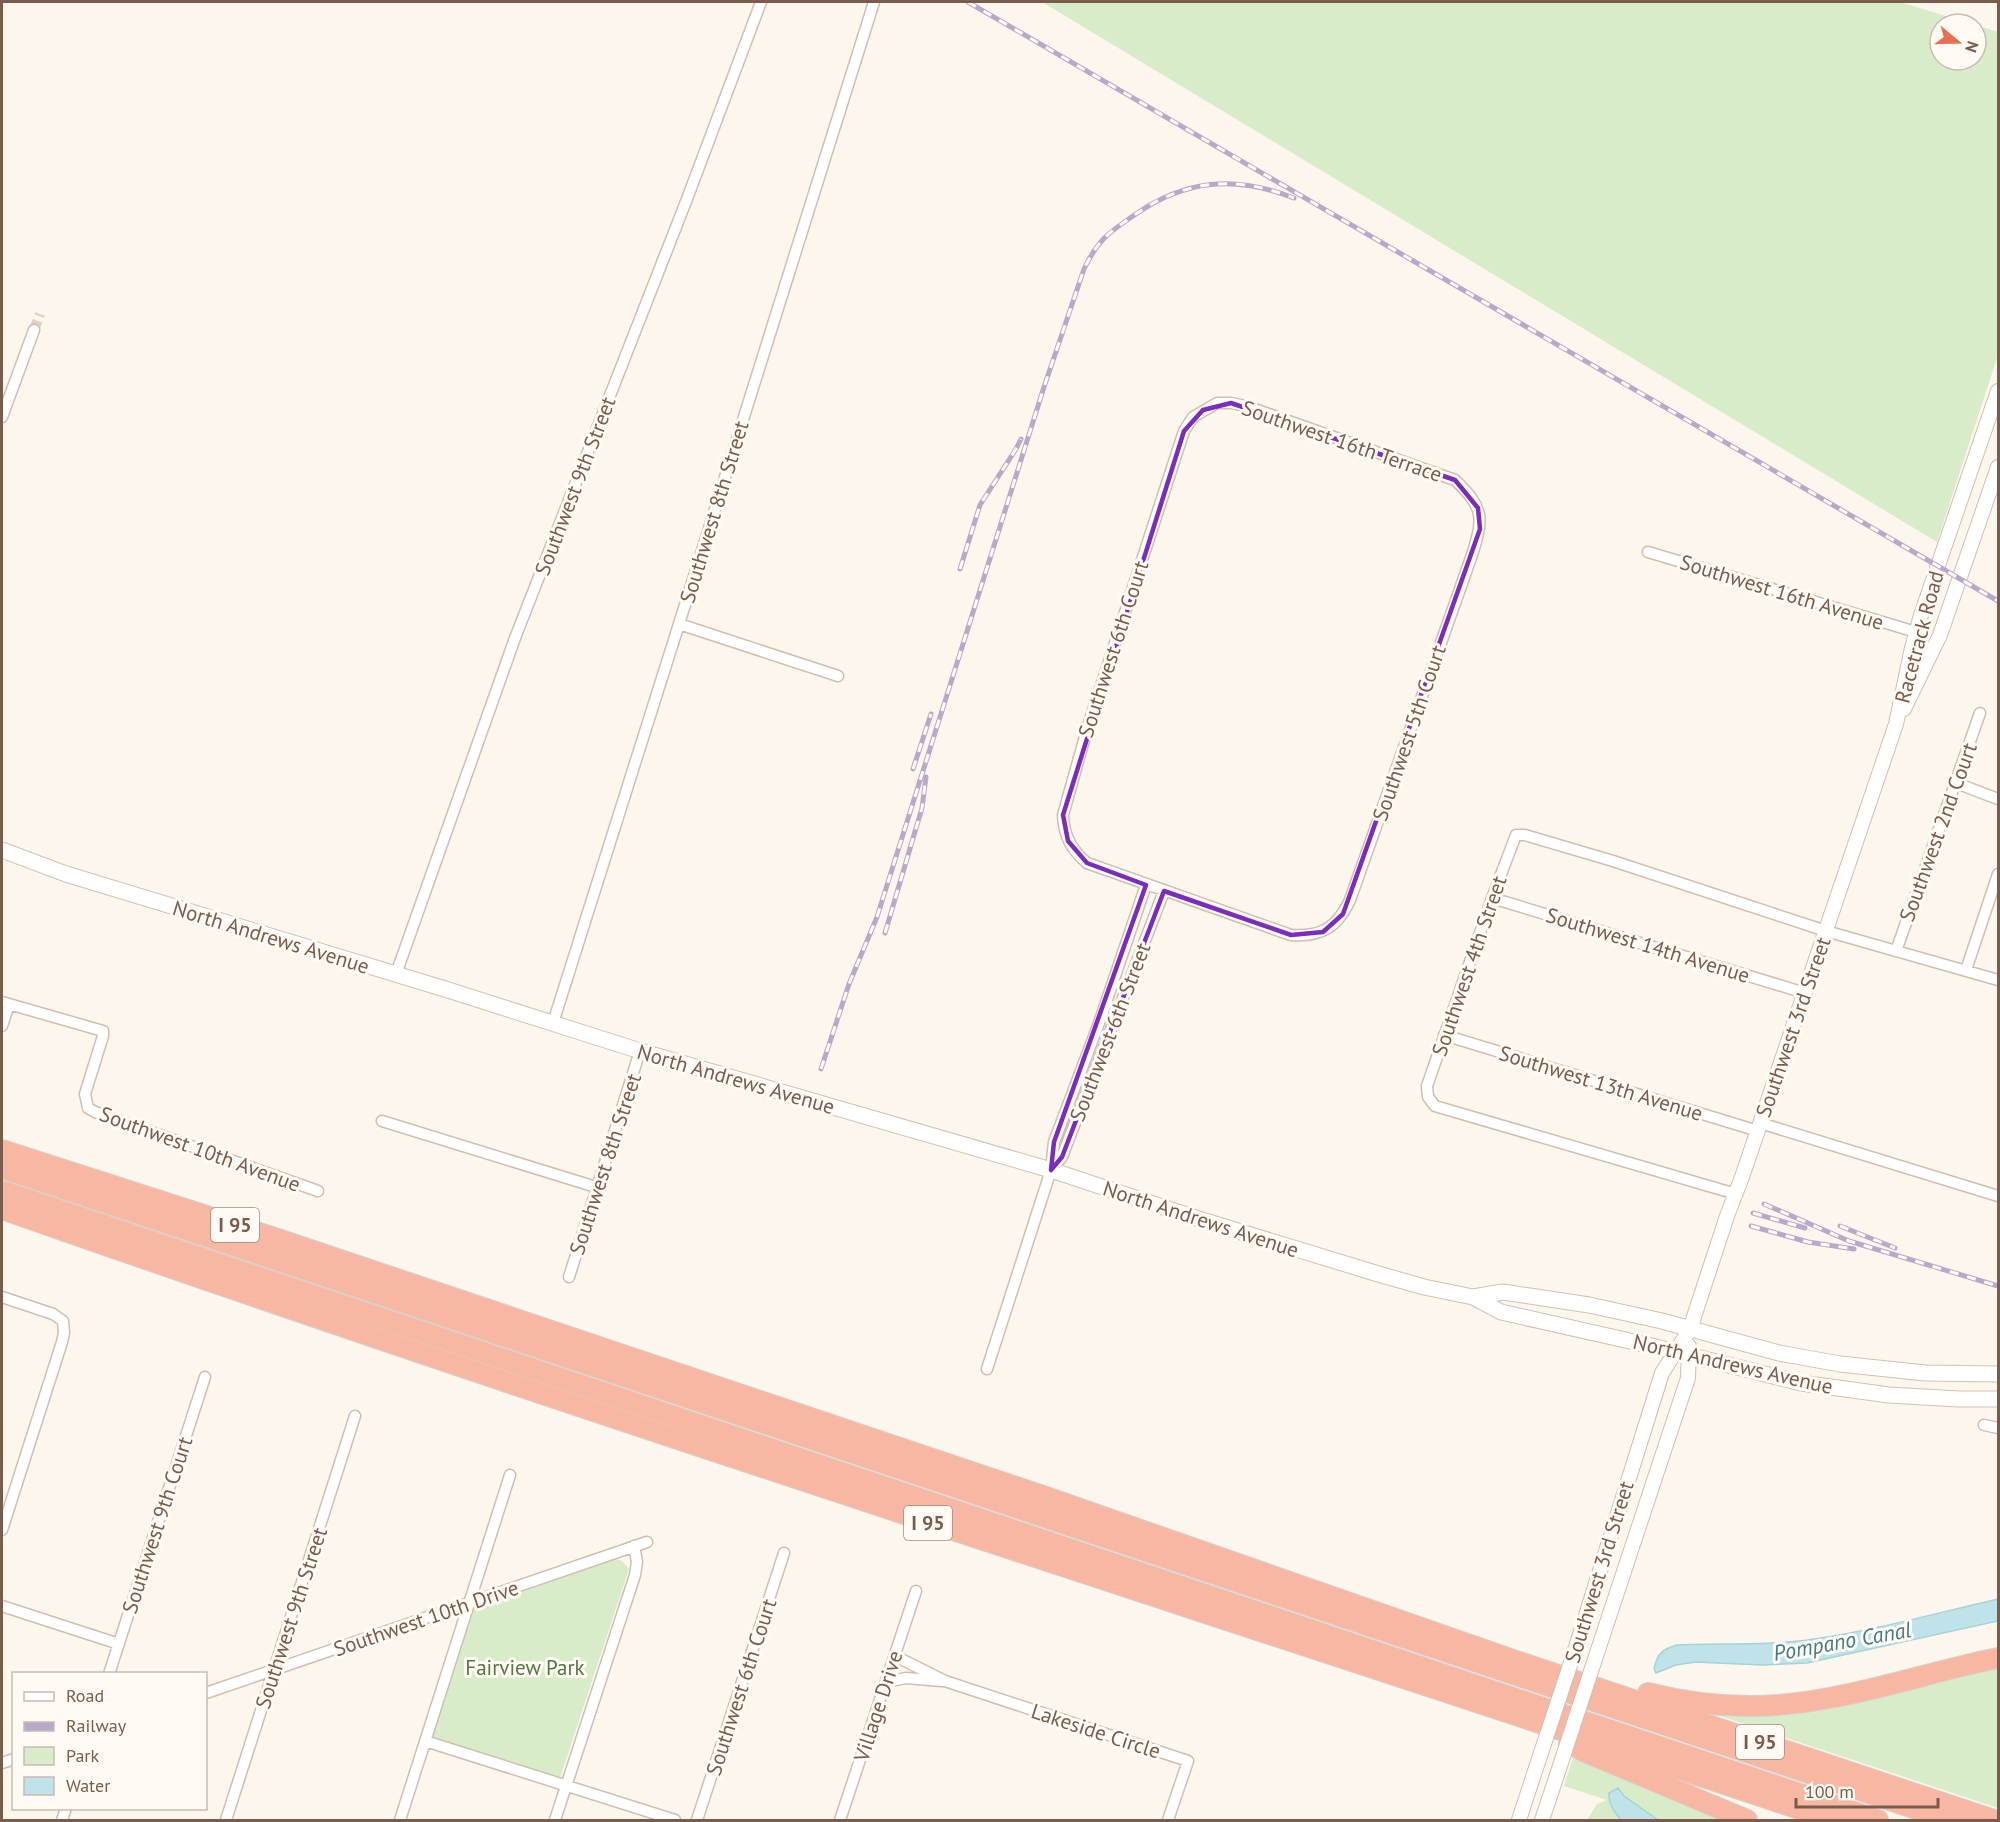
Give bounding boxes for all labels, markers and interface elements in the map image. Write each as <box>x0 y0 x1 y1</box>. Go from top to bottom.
north arrow <box>1928 12 1988 72</box>
text: N <box>1961 39 1983 55</box>
street label: Southwest 9th Street <box>529 393 621 579</box>
street label: Southwest 16th Terrace <box>1238 394 1446 488</box>
street label: Southwest 8th Street <box>673 418 755 606</box>
street label: Southwest 16th Avenue <box>1677 548 1887 636</box>
street label: Southwest 6th Court <box>1072 557 1154 741</box>
street label: Racetrack Road <box>1888 568 1950 706</box>
street label: Southwest 5th Court <box>1366 642 1452 824</box>
street label: Southwest 2nd Court <box>1893 739 1983 925</box>
street label: Southwest 4th Street <box>1425 872 1513 1060</box>
street label: North Andrews Avenue <box>169 894 373 980</box>
street label: Southwest 14th Avenue <box>1543 901 1753 989</box>
street label: Southwest 3rd Street <box>1749 933 1837 1121</box>
street label: Southwest 6th Street <box>1064 939 1156 1125</box>
street label: North Andrews Avenue <box>634 1038 838 1120</box>
street label: Southwest 13th Avenue <box>1496 1039 1706 1127</box>
street label: Southwest 8th Street <box>563 1070 647 1258</box>
street label: Southwest 10th Avenue <box>96 1100 304 1198</box>
street label: North Andrews Avenue <box>1100 1175 1302 1263</box>
road number: I 95 <box>211 1208 259 1242</box>
street label: North Andrews Avenue <box>1631 1328 1835 1400</box>
street label: Southwest 9th Court <box>116 1433 198 1617</box>
street label: Southwest 3rd Street <box>1558 1478 1640 1666</box>
road number: I 95 <box>904 1506 952 1540</box>
street label: Southwest 9th Street <box>249 1524 333 1712</box>
street label: Southwest 10th Drive <box>330 1574 522 1662</box>
street label: Southwest 6th Court <box>700 1595 782 1779</box>
water label: Pompano Canal <box>1771 1615 1913 1667</box>
street label: Village Drive <box>847 1647 909 1766</box>
park label: Fairview Park <box>465 1654 585 1681</box>
legend <box>12 1672 207 1810</box>
text: Road <box>66 1684 104 1707</box>
street label: Lakeside Circle <box>1028 1697 1164 1765</box>
text: Railway <box>66 1714 127 1737</box>
road number: I 95 <box>1736 1725 1784 1759</box>
text: Park <box>66 1744 99 1767</box>
scale bar <box>1796 1771 1938 1809</box>
text: Water <box>66 1774 110 1797</box>
text: 100 m <box>1805 1780 1854 1803</box>

